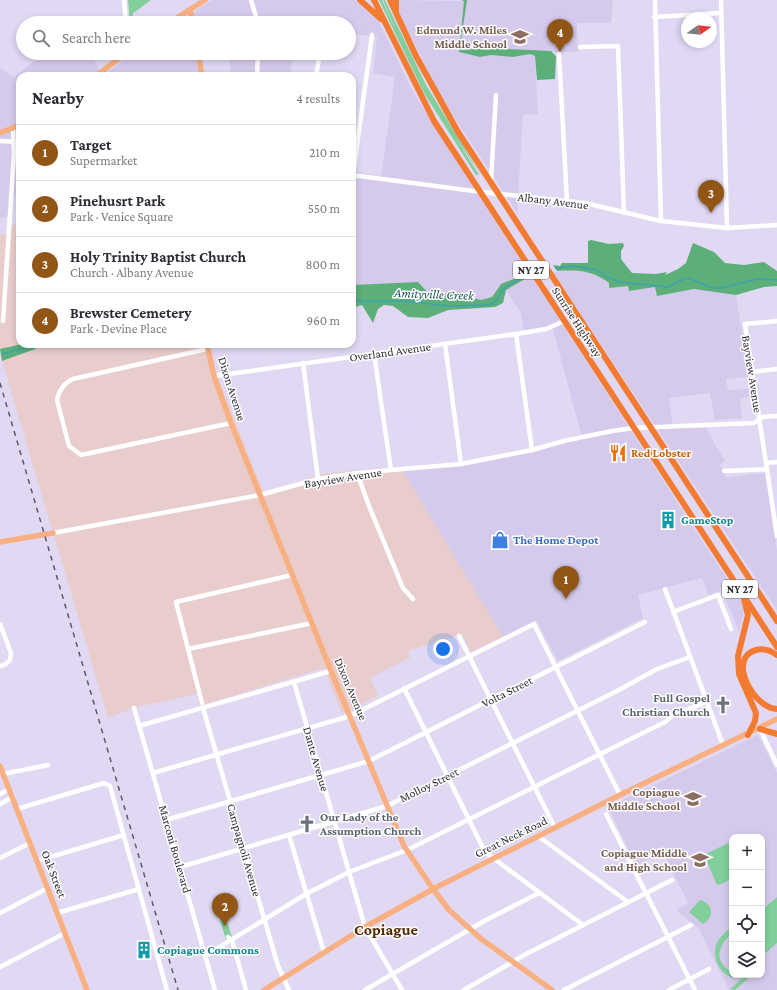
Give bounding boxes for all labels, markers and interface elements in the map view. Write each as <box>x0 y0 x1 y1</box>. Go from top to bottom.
north arrow <box>681 12 717 48</box>
search box <box>16 16 356 60</box>
pin: 4 <box>547 19 573 52</box>
place label: Edmund W. Miles Middle School <box>416 23 508 51</box>
icon: search <box>30 27 52 49</box>
school or university icon: Edmund W. Miles Middle School <box>510 27 530 47</box>
text: Search here <box>62 30 131 46</box>
text: Nearby <box>32 89 84 108</box>
text: 4 results <box>296 91 340 106</box>
text: Target <box>70 137 111 153</box>
text: 1 <box>43 145 47 160</box>
text: 210 m <box>309 145 340 160</box>
text: Supermarket <box>70 153 137 168</box>
pin: 3 <box>698 180 724 213</box>
street label: Albany Avenue <box>517 190 589 212</box>
text: Pinehusrt Park <box>70 193 165 209</box>
text: 2 <box>42 201 48 216</box>
text: 550 m <box>308 201 340 216</box>
text: Park · Venice Square <box>70 209 173 224</box>
text: Holy Trinity Baptist Church <box>70 249 246 265</box>
text: 3 <box>42 257 48 272</box>
text: 800 m <box>305 257 340 272</box>
road number: NY 27 <box>513 261 549 279</box>
text: Church · Albany Avenue <box>70 265 193 280</box>
street label: Sunrise Highway <box>549 284 605 360</box>
water label: Amityville Creek <box>393 285 475 303</box>
text: Brewster Cemetery <box>70 305 192 321</box>
text: 4 <box>41 313 49 328</box>
text: 960 m <box>307 313 340 328</box>
text: Park · Devine Place <box>70 321 167 336</box>
street label: Bayview Avenue <box>739 334 765 414</box>
street label: Overland Avenue <box>348 339 432 365</box>
street label: Dixon Avenue <box>215 355 249 423</box>
restaurant icon: Red Lobster <box>608 443 628 463</box>
place label: Red Lobster <box>631 446 691 460</box>
street label: Bayview Avenue <box>303 465 383 491</box>
building icon: GameStop <box>658 510 678 530</box>
place label: GameStop <box>681 513 734 527</box>
shop icon: The Home Depot <box>490 530 510 550</box>
place label: The Home Depot <box>513 533 599 547</box>
pin: 1 <box>553 566 579 599</box>
road number: NY 27 <box>722 580 758 598</box>
your location <box>433 639 453 659</box>
street label: Dixon Avenue <box>332 656 370 722</box>
street label: Volta Street <box>479 673 536 711</box>
place label: Full Gospel Christian Church <box>622 691 711 719</box>
church icon: Full Gospel Christian Church <box>713 695 733 715</box>
street label: Dante Avenue <box>300 725 332 793</box>
street label: Molloy Street <box>397 764 462 805</box>
place label: Copiague Middle School <box>607 785 681 813</box>
school or university icon: Copiague Middle School <box>683 789 703 809</box>
street label: Campagnoli Avenue <box>224 802 264 898</box>
street label: Marconi Boulevard <box>156 803 194 895</box>
place label: Our Lady of the Assumption Church <box>319 810 422 838</box>
street label: Great Neck Road <box>472 813 550 861</box>
church icon: Our Lady of the Assumption Church <box>297 814 317 834</box>
map controls <box>729 834 765 978</box>
button: + <box>729 834 765 870</box>
place label: Copiague Middle and High School <box>601 846 688 874</box>
street label: Oak Street <box>39 848 70 901</box>
school or university icon: Copiague Middle and High School <box>690 850 710 870</box>
button: − <box>729 870 765 906</box>
pin: 2 <box>212 893 238 926</box>
button: locate <box>729 906 765 942</box>
district label: Copiague <box>354 921 418 938</box>
building icon: Copiague Commons <box>134 940 154 960</box>
button: layers <box>729 942 765 978</box>
place label: Copiague Commons <box>157 943 259 957</box>

